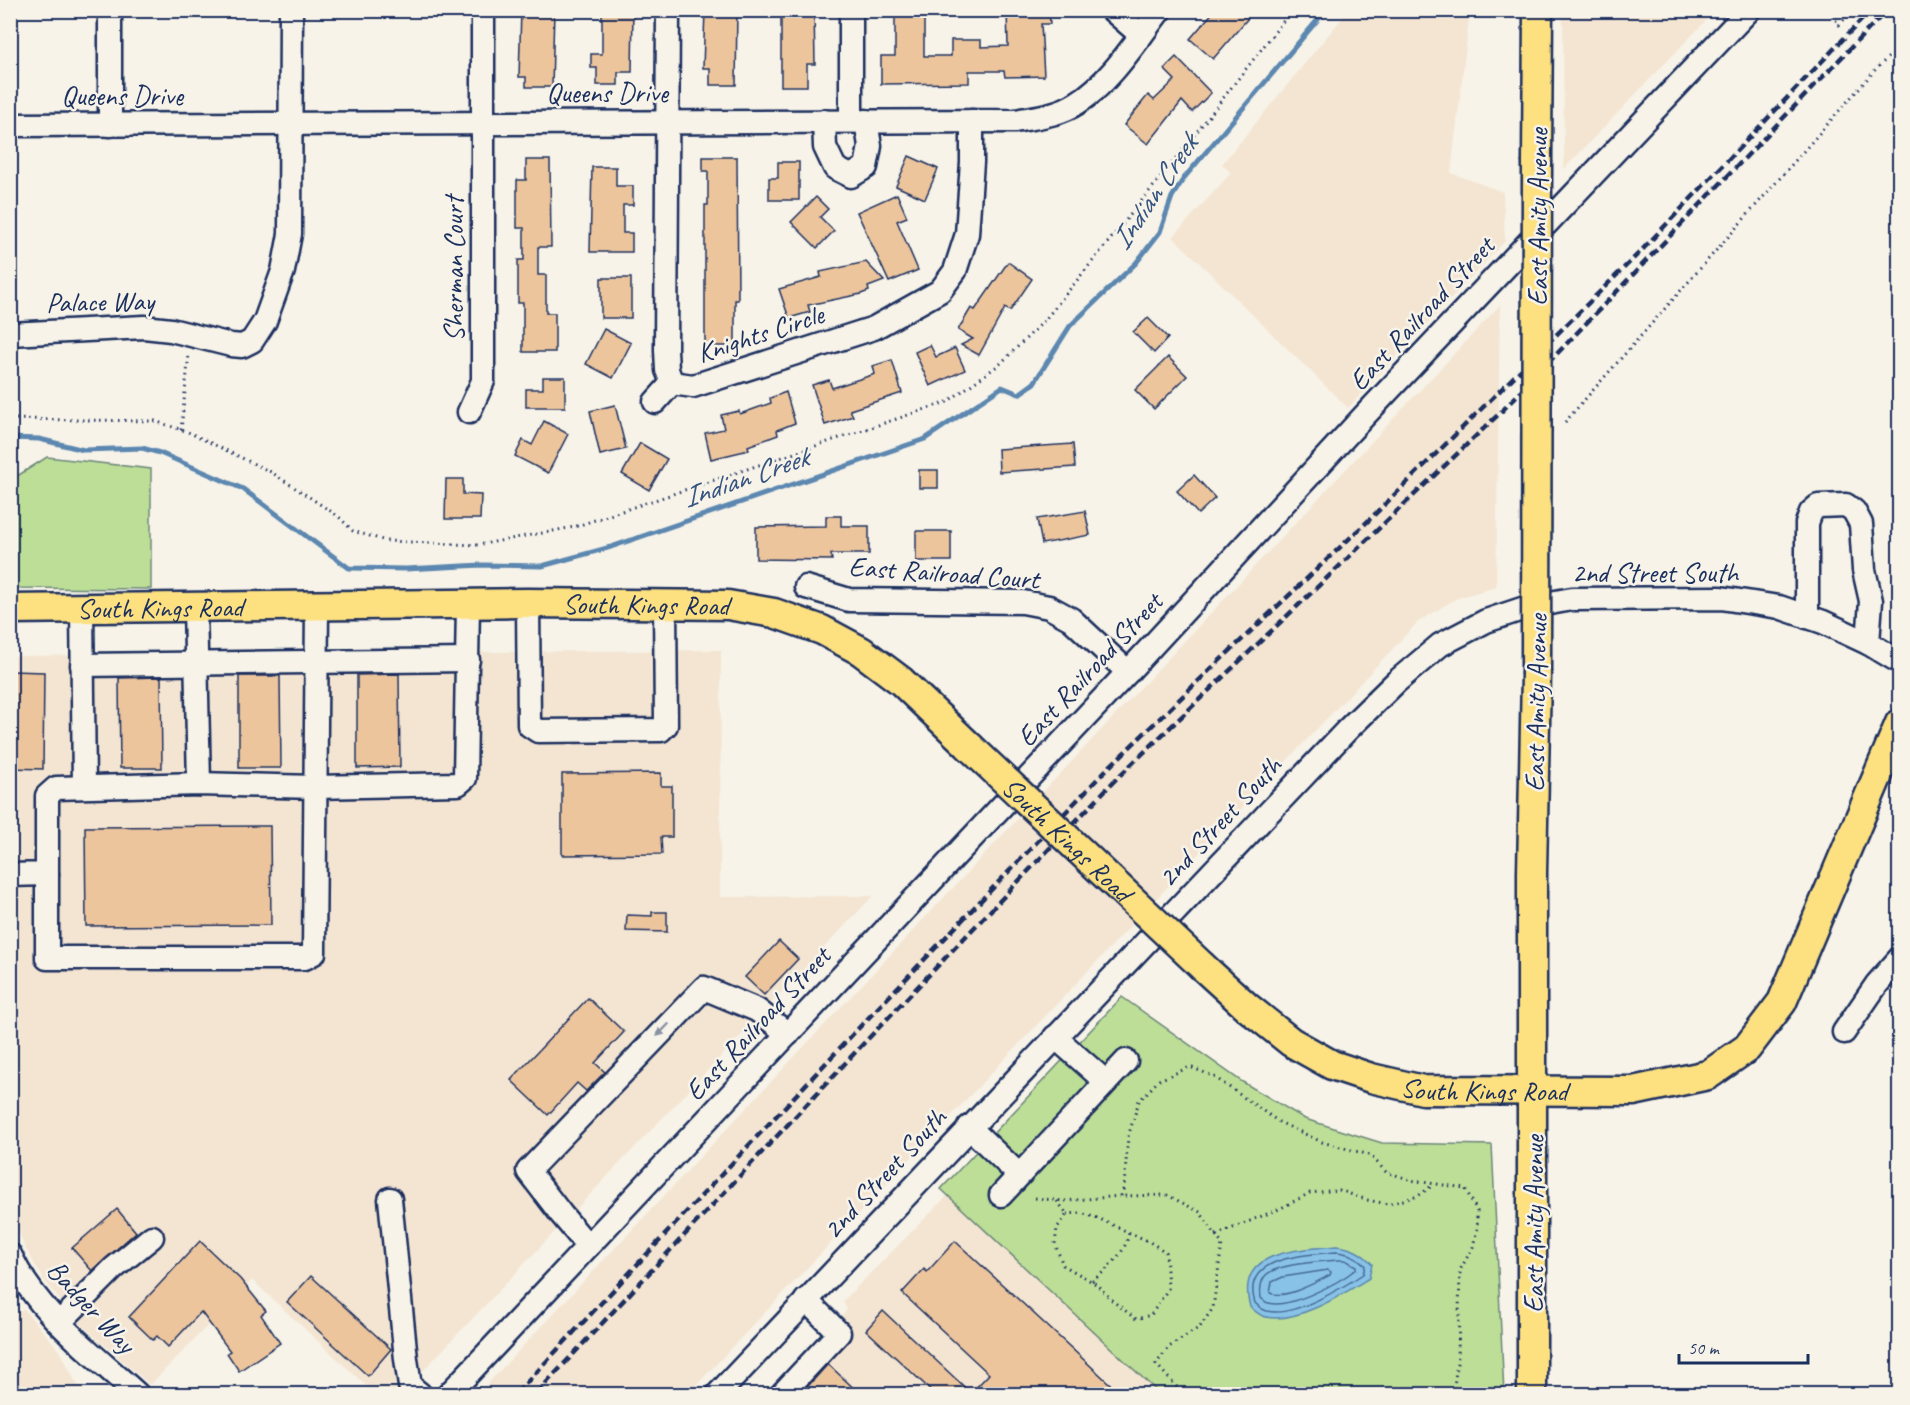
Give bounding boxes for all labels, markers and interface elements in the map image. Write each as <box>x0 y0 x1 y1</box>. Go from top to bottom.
street label: Queens Drive <box>546 75 670 110</box>
street label: Queens Drive <box>61 78 185 113</box>
water label: Indian Creek <box>1102 123 1209 257</box>
street label: East Amity Avenue <box>1520 126 1555 306</box>
street label: Sherman Court <box>436 193 471 342</box>
street label: East Railroad Street <box>1341 227 1504 398</box>
street label: Palace Way <box>46 283 157 320</box>
street label: Knights Circle <box>692 296 830 370</box>
water label: Indian Creek <box>677 436 818 516</box>
street label: East Railroad Court <box>848 548 1043 597</box>
street label: 2nd Street South <box>1572 555 1740 590</box>
street label: East Railroad Street <box>1009 583 1172 754</box>
street label: South Kings Road <box>563 586 733 623</box>
street label: South Kings Road <box>77 589 247 626</box>
street label: East Amity Avenue <box>1516 612 1555 792</box>
street label: 2nd Street South <box>1150 747 1290 894</box>
street label: South Kings Road <box>995 770 1142 912</box>
street label: East Railroad Street <box>677 937 840 1108</box>
one-way arrow <box>656 1023 670 1038</box>
street label: South Kings Road <box>1398 1069 1572 1109</box>
street label: 2nd Street South <box>815 1099 955 1246</box>
street label: East Amity Avenue <box>1516 1133 1551 1313</box>
street label: Badger Way <box>40 1252 145 1362</box>
scale bar <box>1679 1327 1808 1365</box>
text: 50 m <box>1688 1337 1721 1359</box>

